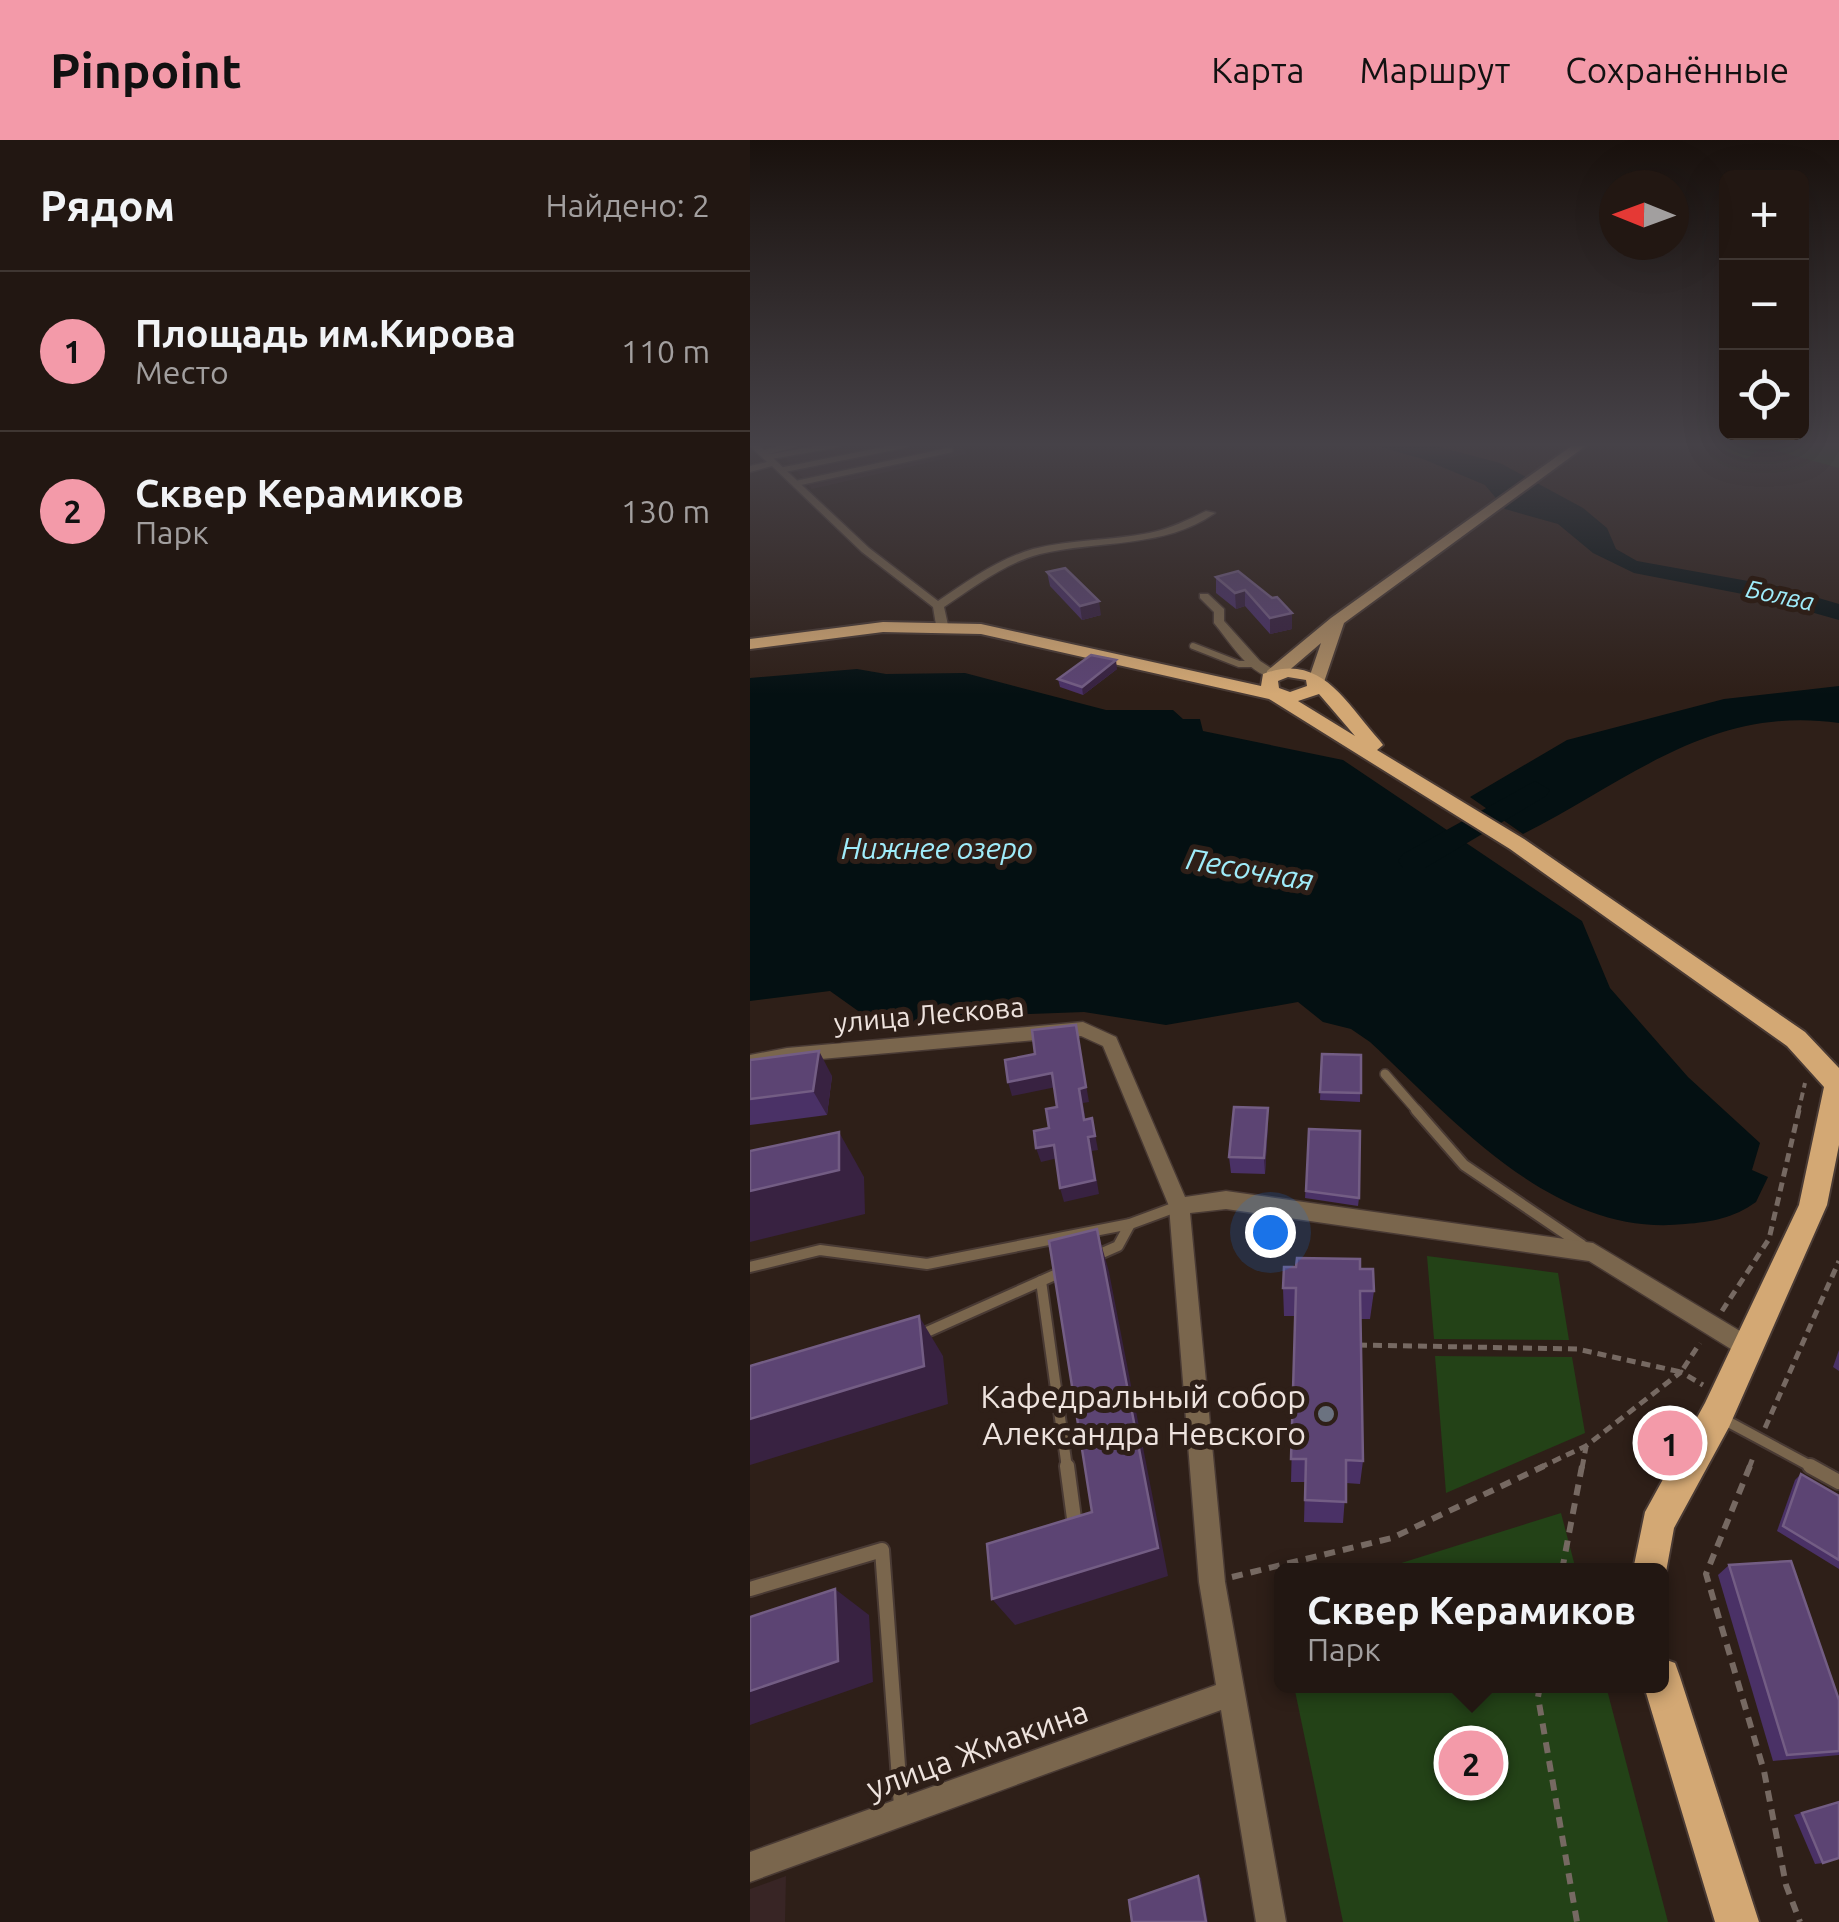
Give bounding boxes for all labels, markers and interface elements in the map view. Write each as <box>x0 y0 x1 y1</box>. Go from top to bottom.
text: Pinpoint <box>50 43 242 97</box>
text: Карта <box>1211 50 1304 90</box>
text: Маршрут <box>1359 50 1510 90</box>
text: Сохранённые <box>1565 50 1789 90</box>
north arrow <box>1599 170 1689 260</box>
map controls <box>1719 170 1809 440</box>
button: + <box>1719 170 1809 260</box>
text: Рядом <box>40 182 175 229</box>
text: Найдено: 2 <box>545 187 710 223</box>
button: − <box>1719 260 1809 350</box>
text: Площадь им.Кирова <box>135 312 516 354</box>
text: 1 <box>63 333 82 369</box>
text: 110 m <box>621 333 710 369</box>
button: locate <box>1719 350 1809 440</box>
text: Место <box>135 354 229 390</box>
text: Сквер Керамиков <box>135 472 464 514</box>
text: 2 <box>63 493 82 529</box>
text: 130 m <box>621 493 710 529</box>
text: Парк <box>135 514 209 550</box>
water label: Болва <box>1743 574 1817 616</box>
water label: Нижнее озеро <box>841 831 1033 865</box>
water label: Песочная <box>1184 841 1316 897</box>
street label: улица Лескова <box>833 990 1025 1038</box>
your location <box>1245 1207 1296 1258</box>
place label: Кафедральный собор Александра Невского <box>980 1378 1306 1451</box>
marker: Кафедральный собор Александра Невского <box>1315 1403 1337 1425</box>
pin: 1 <box>1638 1406 1702 1480</box>
popup <box>1274 1563 1669 1693</box>
text: Сквер Керамиков <box>1307 1589 1636 1631</box>
text: Парк <box>1307 1631 1381 1667</box>
street label: улица Жмакина <box>861 1692 1093 1806</box>
pin: 2 <box>1438 1726 1504 1800</box>

